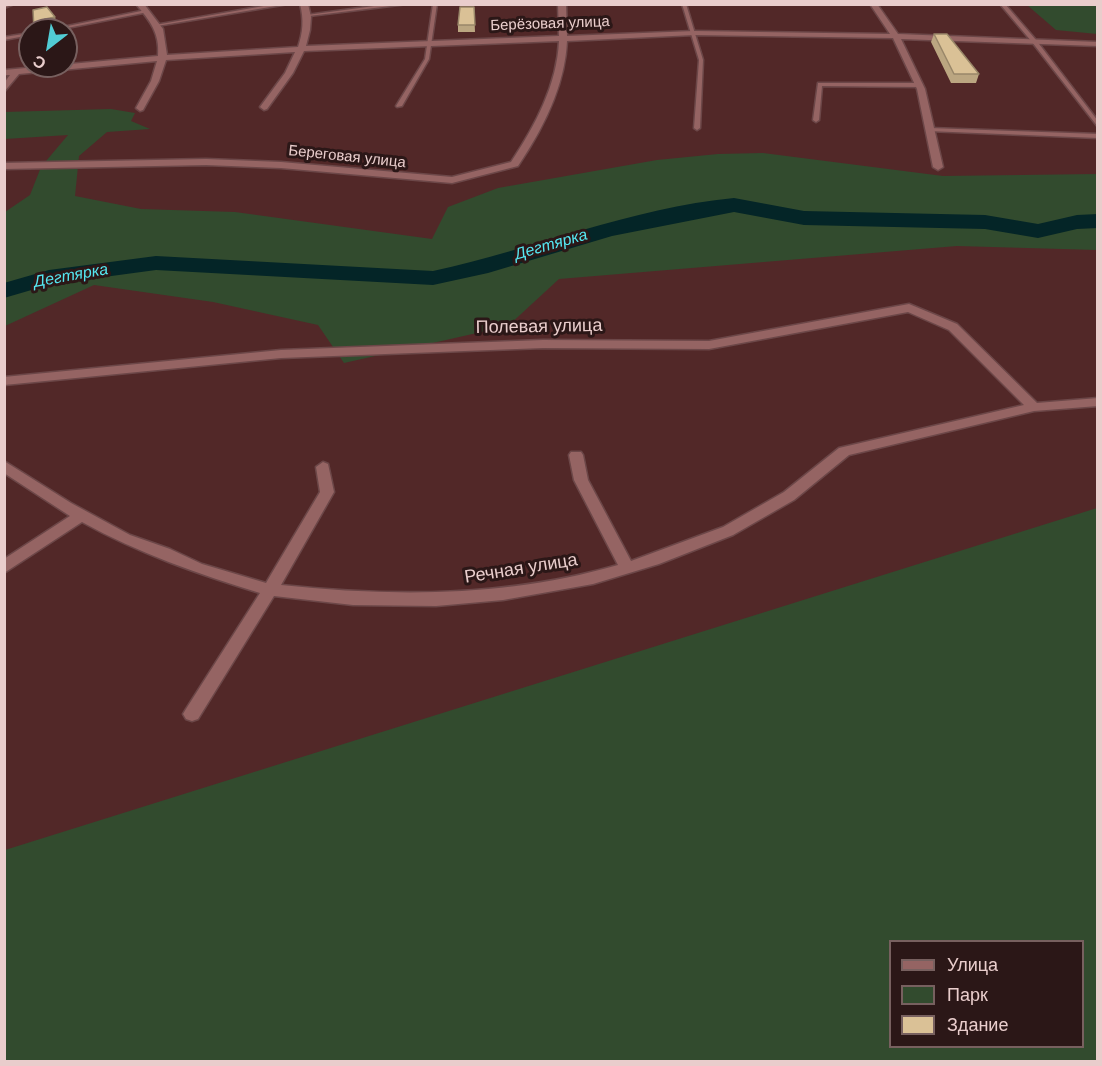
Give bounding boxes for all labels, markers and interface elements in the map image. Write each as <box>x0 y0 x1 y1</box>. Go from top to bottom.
street label: Берёзовая улица <box>490 13 610 35</box>
north arrow <box>18 18 78 78</box>
text: С <box>30 52 49 72</box>
street label: Береговая улица <box>287 142 407 172</box>
water label: Дегтярка <box>512 225 590 265</box>
water label: Дегтярка <box>32 260 110 292</box>
street label: Полевая улица <box>475 315 603 339</box>
street label: Речная улица <box>463 549 579 589</box>
legend <box>889 940 1084 1048</box>
text: Улица <box>947 955 998 975</box>
text: Парк <box>947 985 988 1005</box>
text: Здание <box>947 1015 1008 1035</box>

